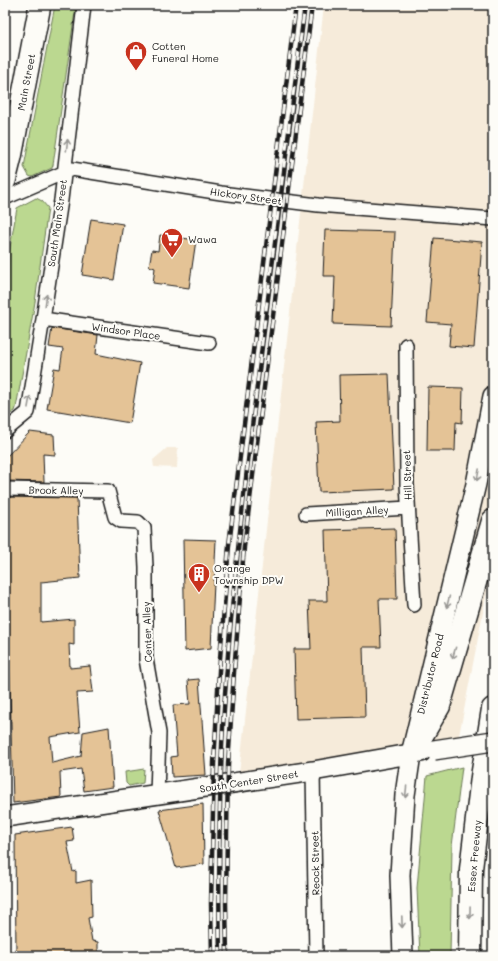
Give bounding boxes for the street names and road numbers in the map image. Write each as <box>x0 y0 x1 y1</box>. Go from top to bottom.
street label: Main Street <box>14 52 38 112</box>
street label: South Main Street <box>44 178 70 268</box>
street label: Hickory Street <box>209 184 283 208</box>
street label: Windsor Place <box>91 319 161 343</box>
street label: Hill Street <box>399 450 415 500</box>
street label: Brook Alley <box>28 483 84 497</box>
street label: Milligan Alley <box>325 502 389 520</box>
street label: Center Alley <box>139 601 155 663</box>
street label: Distributor Road <box>413 632 447 716</box>
street label: South Center Street <box>199 766 299 796</box>
street label: Essex Freeway <box>464 819 484 893</box>
street label: Reock Street <box>307 831 323 895</box>

